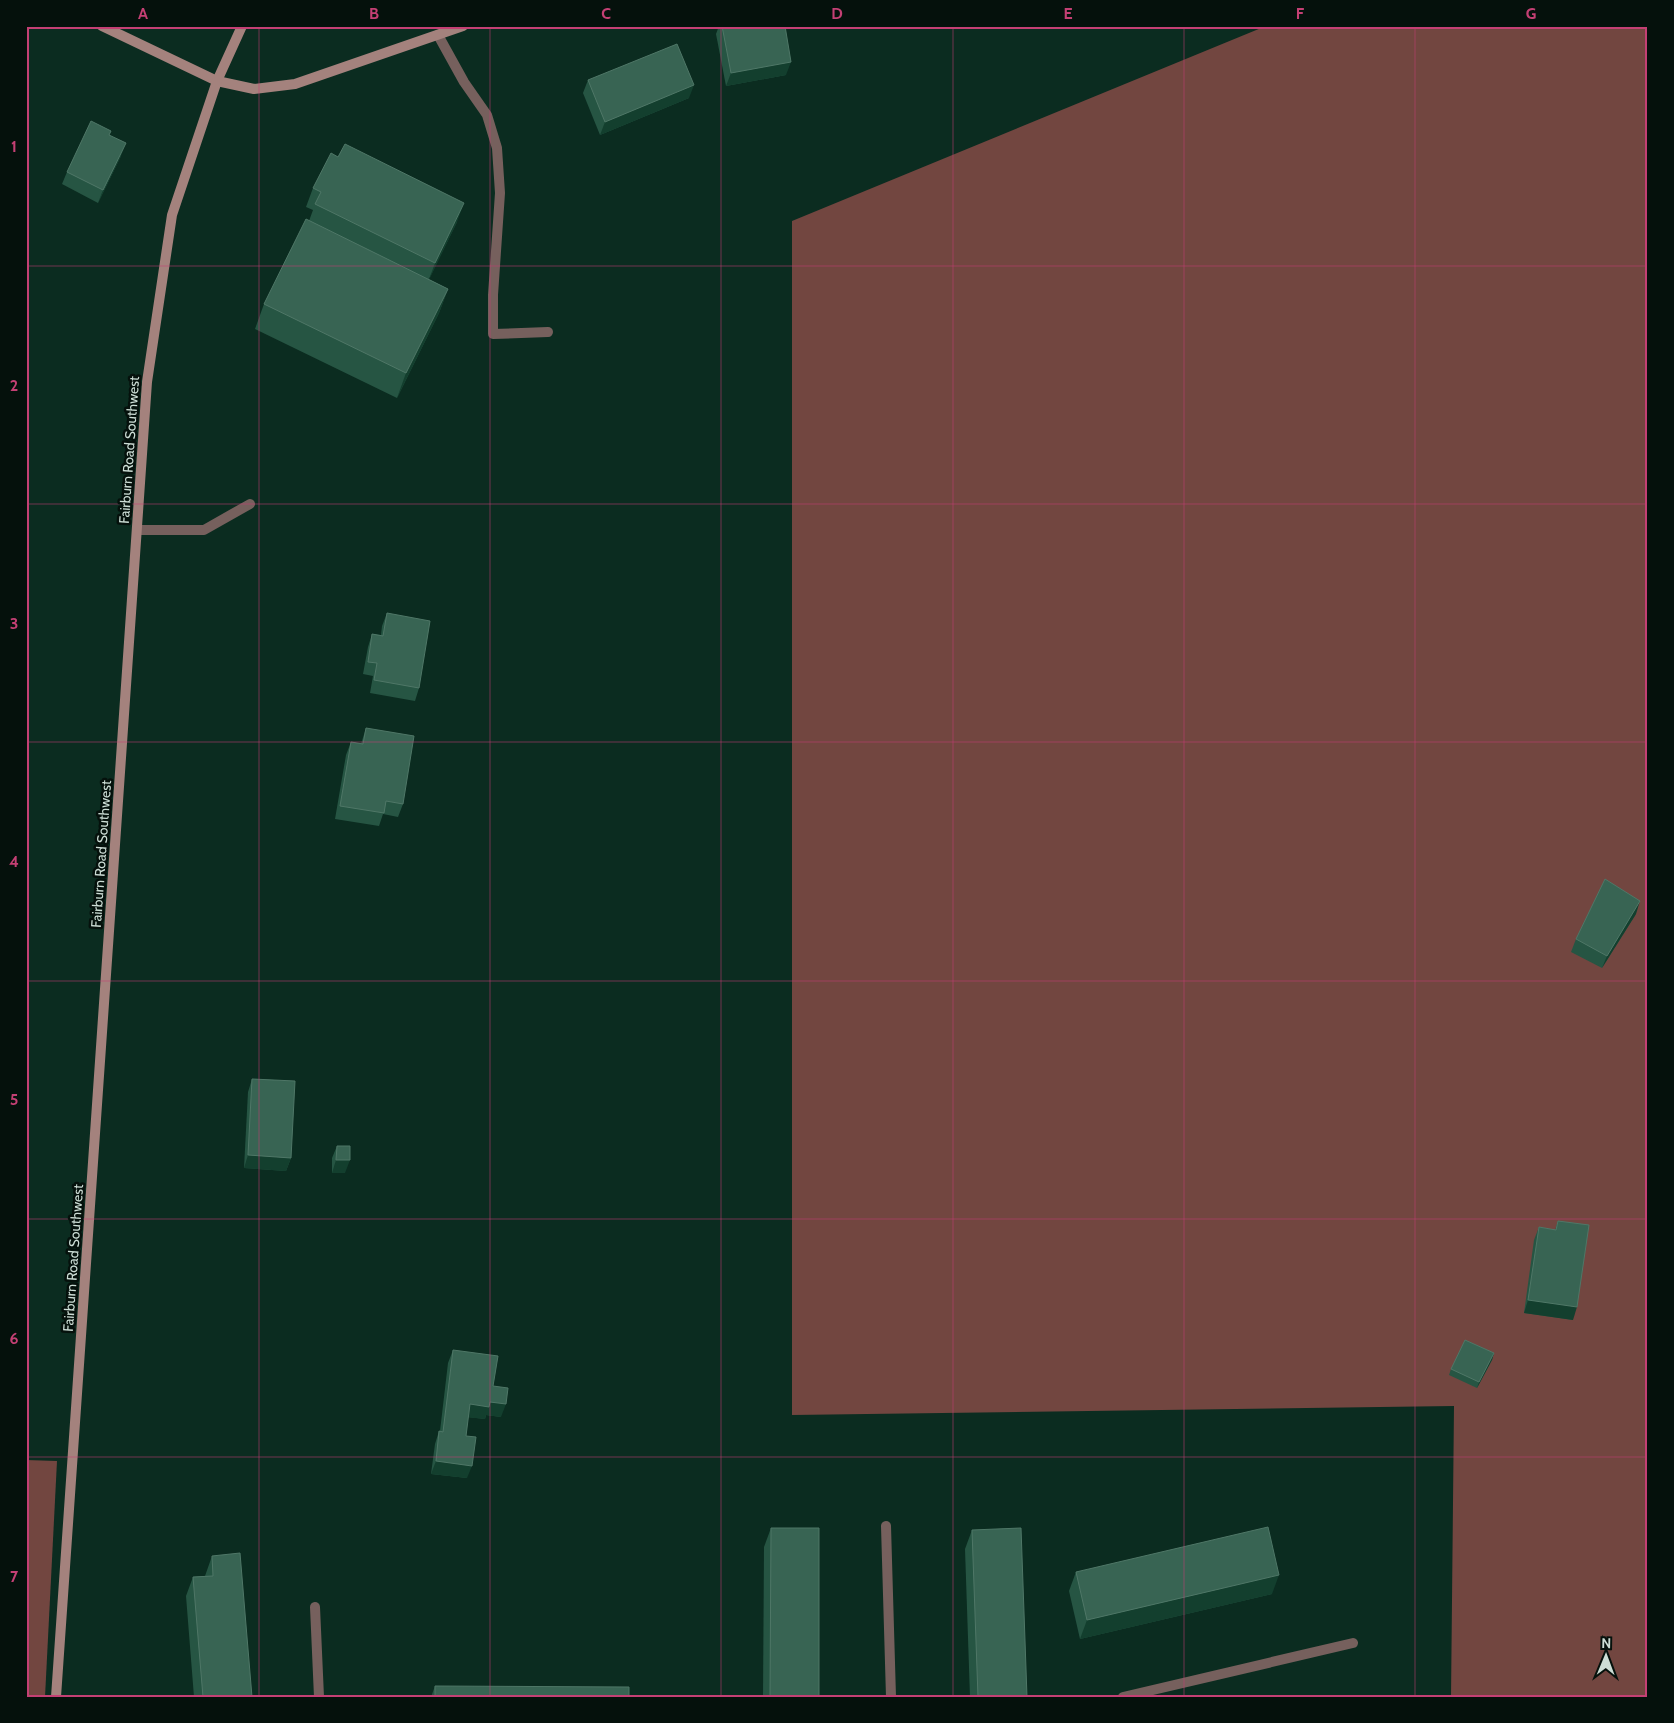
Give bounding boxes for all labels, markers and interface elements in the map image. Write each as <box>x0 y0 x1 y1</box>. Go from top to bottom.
text: A <box>138 4 148 23</box>
text: B <box>369 4 379 23</box>
text: C <box>601 4 611 23</box>
text: D <box>831 4 843 23</box>
text: E <box>1063 4 1073 23</box>
text: F <box>1296 4 1305 23</box>
text: G <box>1526 4 1536 23</box>
text: 1 <box>11 137 17 156</box>
street label: Fairburn Road Southwest <box>115 375 143 524</box>
text: 2 <box>10 376 18 395</box>
text: 3 <box>10 614 18 633</box>
street label: Fairburn Road Southwest <box>87 779 115 928</box>
text: 4 <box>9 852 19 871</box>
text: 5 <box>10 1090 18 1109</box>
street label: Fairburn Road Southwest <box>59 1183 87 1332</box>
text: 6 <box>10 1329 19 1348</box>
text: 7 <box>10 1567 19 1586</box>
north arrow <box>1582 1630 1632 1680</box>
text: N <box>1601 1634 1611 1652</box>

